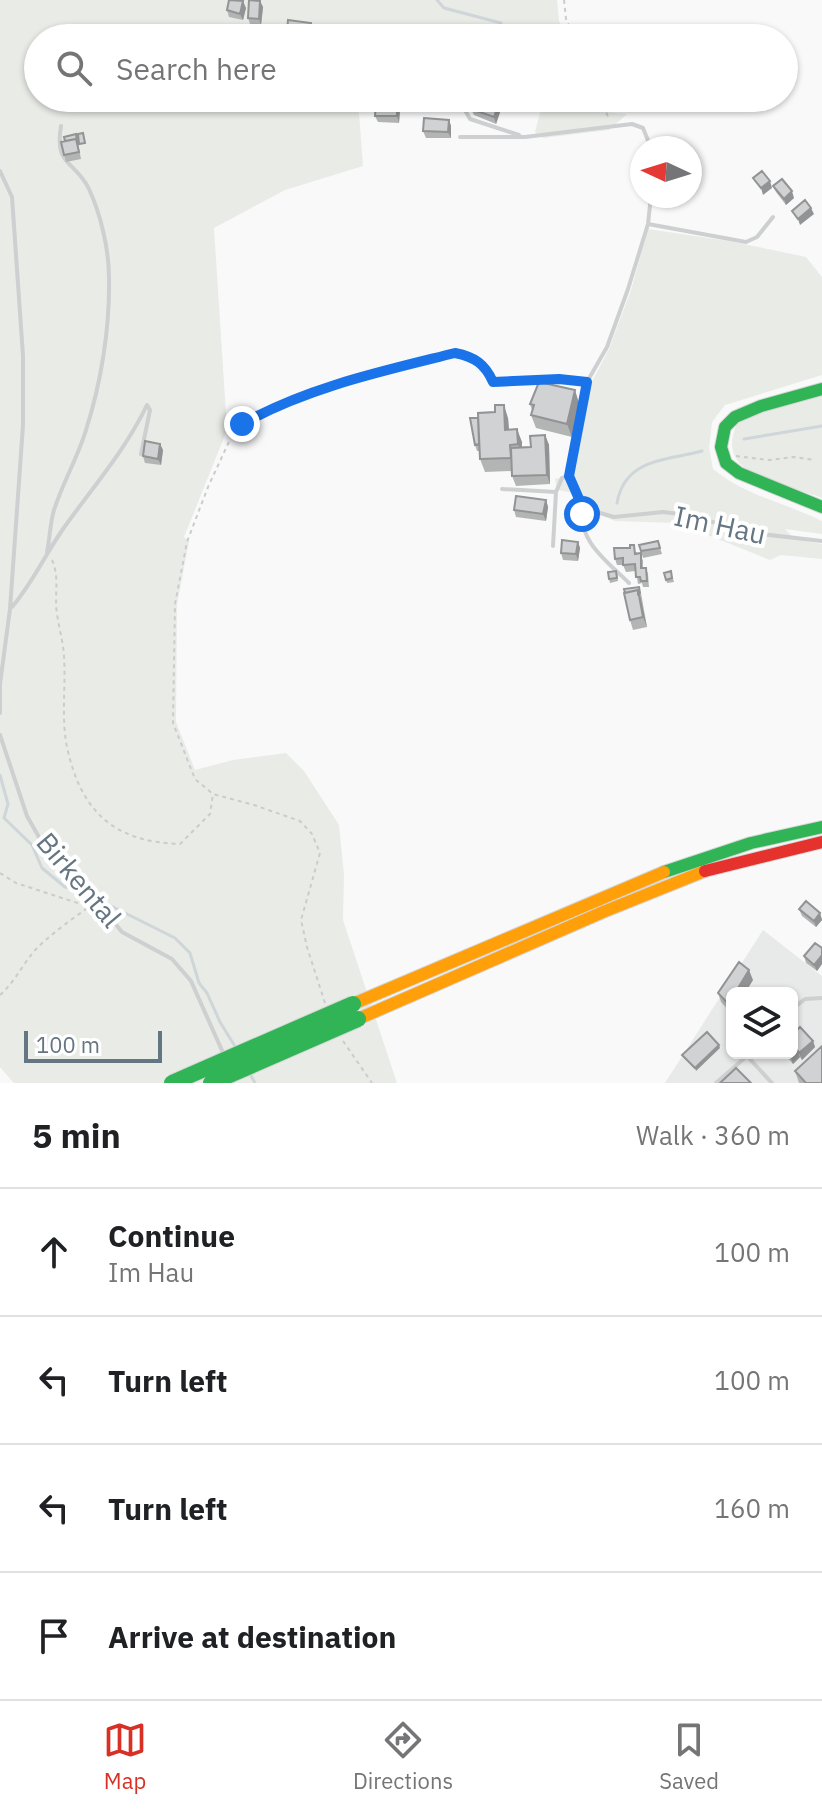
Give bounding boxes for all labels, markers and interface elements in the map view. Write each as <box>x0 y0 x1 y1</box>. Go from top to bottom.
search box <box>24 24 798 112</box>
icon: search <box>52 46 96 90</box>
text: Search here <box>116 49 277 88</box>
north arrow <box>630 136 702 208</box>
route end <box>224 406 260 442</box>
route start <box>564 496 600 532</box>
street label: Im Hau <box>671 497 769 552</box>
street label: Birkental <box>29 824 130 935</box>
map controls <box>726 987 798 1059</box>
button: layers <box>726 987 798 1059</box>
scale bar <box>24 1027 162 1063</box>
text: 100 m <box>36 1030 100 1059</box>
text: 5 min <box>32 1113 121 1157</box>
text: Walk · 360 m <box>636 1118 790 1152</box>
text: Continue <box>108 1216 235 1255</box>
icon: ahead <box>32 1230 76 1274</box>
text: 100 m <box>714 1235 790 1269</box>
text: Im Hau <box>108 1255 194 1289</box>
icon: left <box>32 1358 76 1402</box>
text: Turn left <box>108 1361 227 1400</box>
text: 100 m <box>714 1363 790 1397</box>
icon: left <box>32 1486 76 1530</box>
text: Turn left <box>108 1489 227 1528</box>
text: 160 m <box>714 1491 790 1525</box>
icon: arrive <box>32 1614 76 1658</box>
text: Arrive at destination <box>108 1617 396 1656</box>
tab: Map <box>103 1718 147 1795</box>
tab: Directions <box>353 1718 453 1795</box>
tab: Saved <box>659 1718 719 1795</box>

